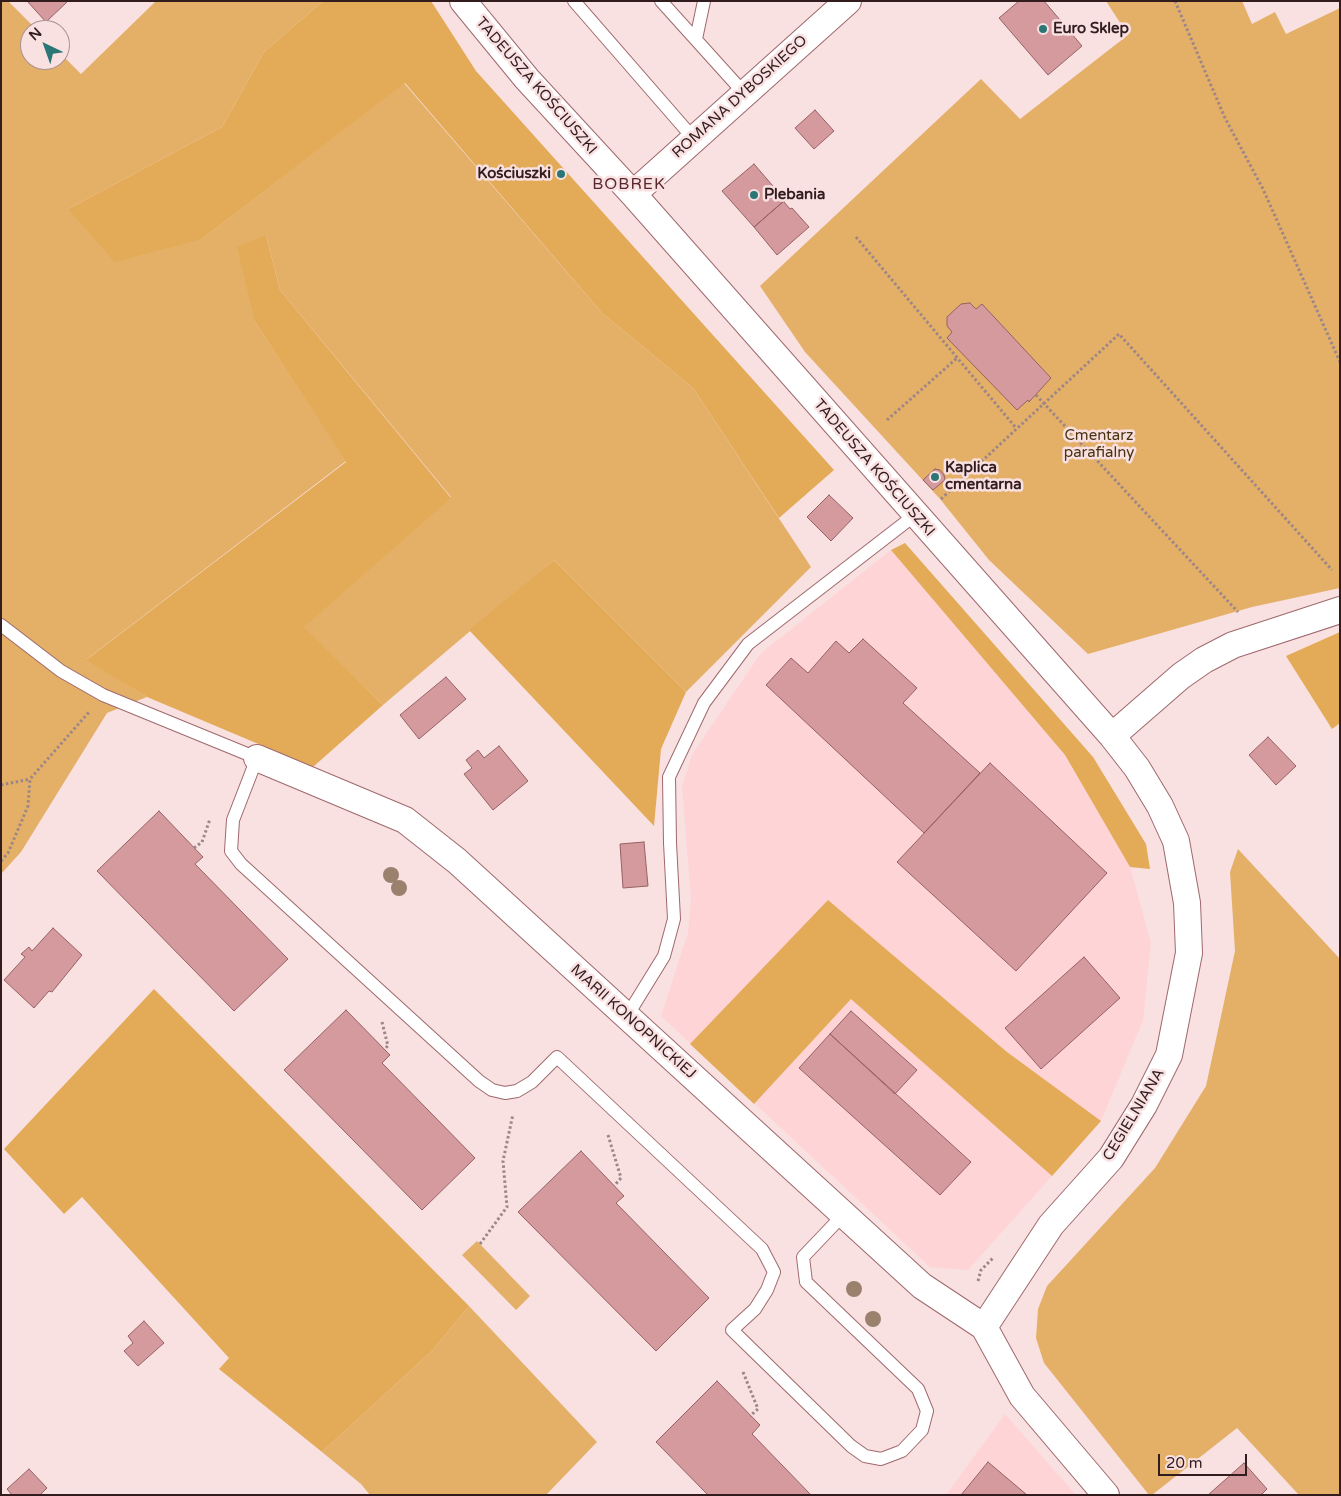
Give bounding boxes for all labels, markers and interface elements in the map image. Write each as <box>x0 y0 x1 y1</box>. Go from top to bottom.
street label: TADEUSZA KOŚCIUSZKI <box>472 14 600 158</box>
north arrow <box>20 20 70 70</box>
place label: Euro Sklep <box>1053 20 1129 38</box>
marker: Euro Sklep <box>1037 23 1049 35</box>
text: N <box>25 24 45 44</box>
street label: ROMANA DYBOSKIEGO <box>669 32 811 162</box>
place label: Kościuszki <box>477 165 551 183</box>
marker: Kościuszki <box>555 168 567 180</box>
district label: BOBREK <box>592 175 666 195</box>
place label: Plebania <box>764 186 825 204</box>
marker: Plebania <box>748 189 760 201</box>
street label: TADEUSZA KOŚCIUSZKI <box>810 396 938 540</box>
park label: Cmentarz parafialny <box>1064 427 1134 462</box>
place label: Kaplica cmentarna <box>945 459 1022 494</box>
marker: Kaplica cmentarna <box>929 471 941 483</box>
street label: MARII KONOPNICKIEJ <box>567 961 699 1083</box>
street label: CEGIELNIANA <box>1099 1066 1169 1164</box>
scale bar <box>1161 1444 1250 1476</box>
text: 20 m <box>1166 1454 1203 1472</box>

